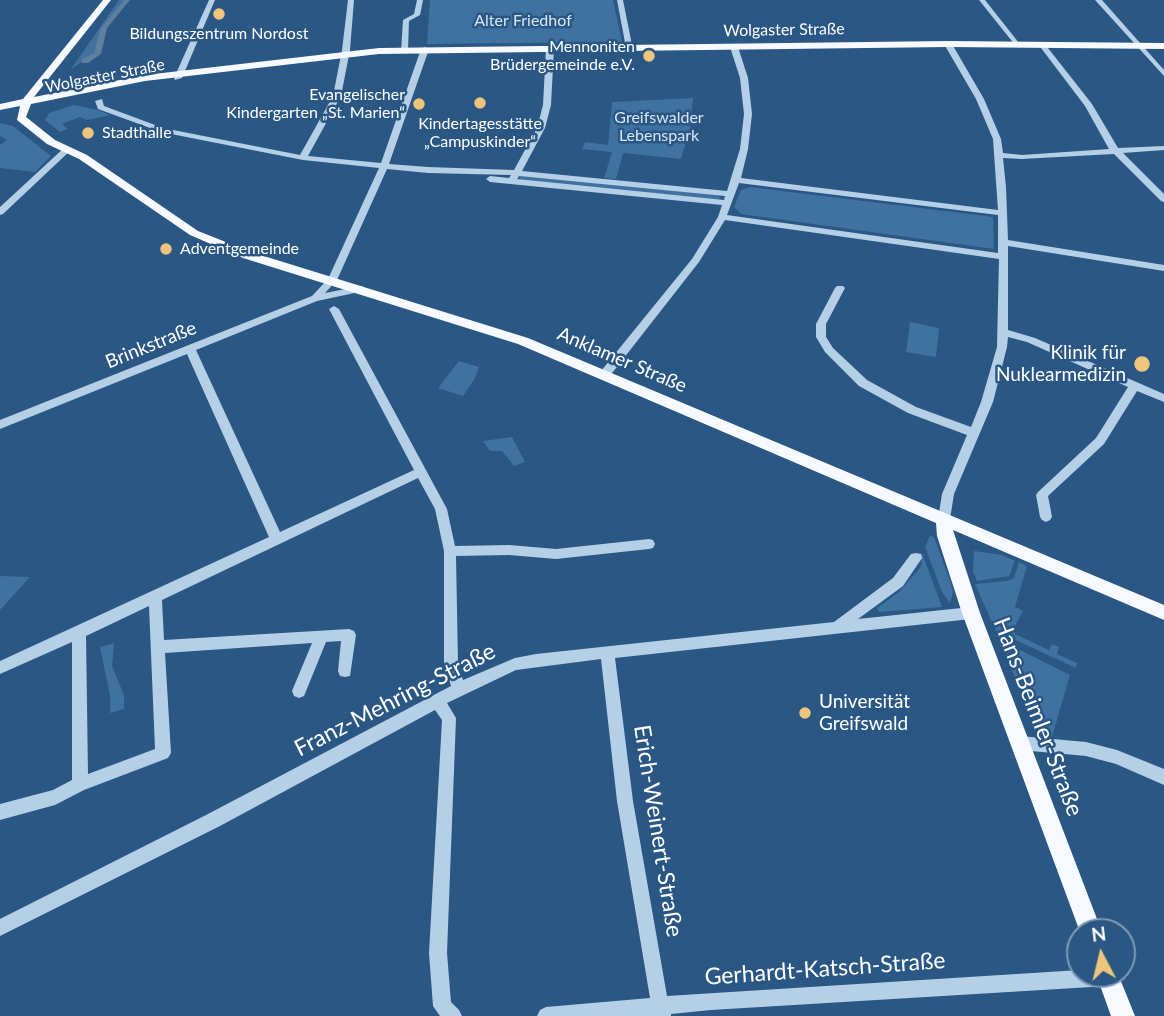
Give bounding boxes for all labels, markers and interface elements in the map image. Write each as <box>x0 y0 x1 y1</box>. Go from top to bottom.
marker: Bildungszentrum Nordost <box>211 6 227 22</box>
park label: Alter Friedhof <box>474 11 572 31</box>
street label: Wolgaster Straße <box>723 19 845 41</box>
place label: Bildungszentrum Nordost <box>129 24 309 44</box>
place label: Mennoniten Brüdergemeinde e.V. <box>490 37 635 75</box>
marker: Mennoniten Brüdergemeinde e.V. <box>641 48 657 64</box>
street label: Wolgaster Straße <box>44 55 166 97</box>
place label: Evangelischer Kindergarten „St. Marien“ <box>226 85 405 123</box>
marker: Kindertagesstätte „Campuskinder“ <box>472 95 488 111</box>
marker: Evangelischer Kindergarten „St. Marien“ <box>411 96 427 112</box>
park label: Greifswalder Lebenspark <box>614 108 704 146</box>
place label: Kindertagesstätte „Campuskinder“ <box>418 114 542 152</box>
place label: Stadthalle <box>102 123 172 143</box>
marker: Stadthalle <box>80 125 96 141</box>
place label: Adventgemeinde <box>180 239 299 259</box>
marker: Adventgemeinde <box>158 241 174 257</box>
street label: Brinkstraße <box>102 316 200 374</box>
street label: Anklamer Straße <box>554 322 690 398</box>
place label: Klinik für Nuklearmedizin <box>996 342 1126 386</box>
marker: Klinik für Nuklearmedizin <box>1132 354 1152 374</box>
street label: Hans-Beimler-Straße <box>987 614 1089 820</box>
street label: Franz-Mehring-Straße <box>290 637 500 763</box>
place label: Universität Greifswald <box>819 691 910 735</box>
marker: Universität Greifswald <box>797 705 813 721</box>
street label: Erich-Weinert-Straße <box>628 723 688 939</box>
north arrow <box>1066 918 1136 988</box>
text: N <box>1090 921 1107 946</box>
street label: Gerhardt-Katsch-Straße <box>704 947 946 991</box>

